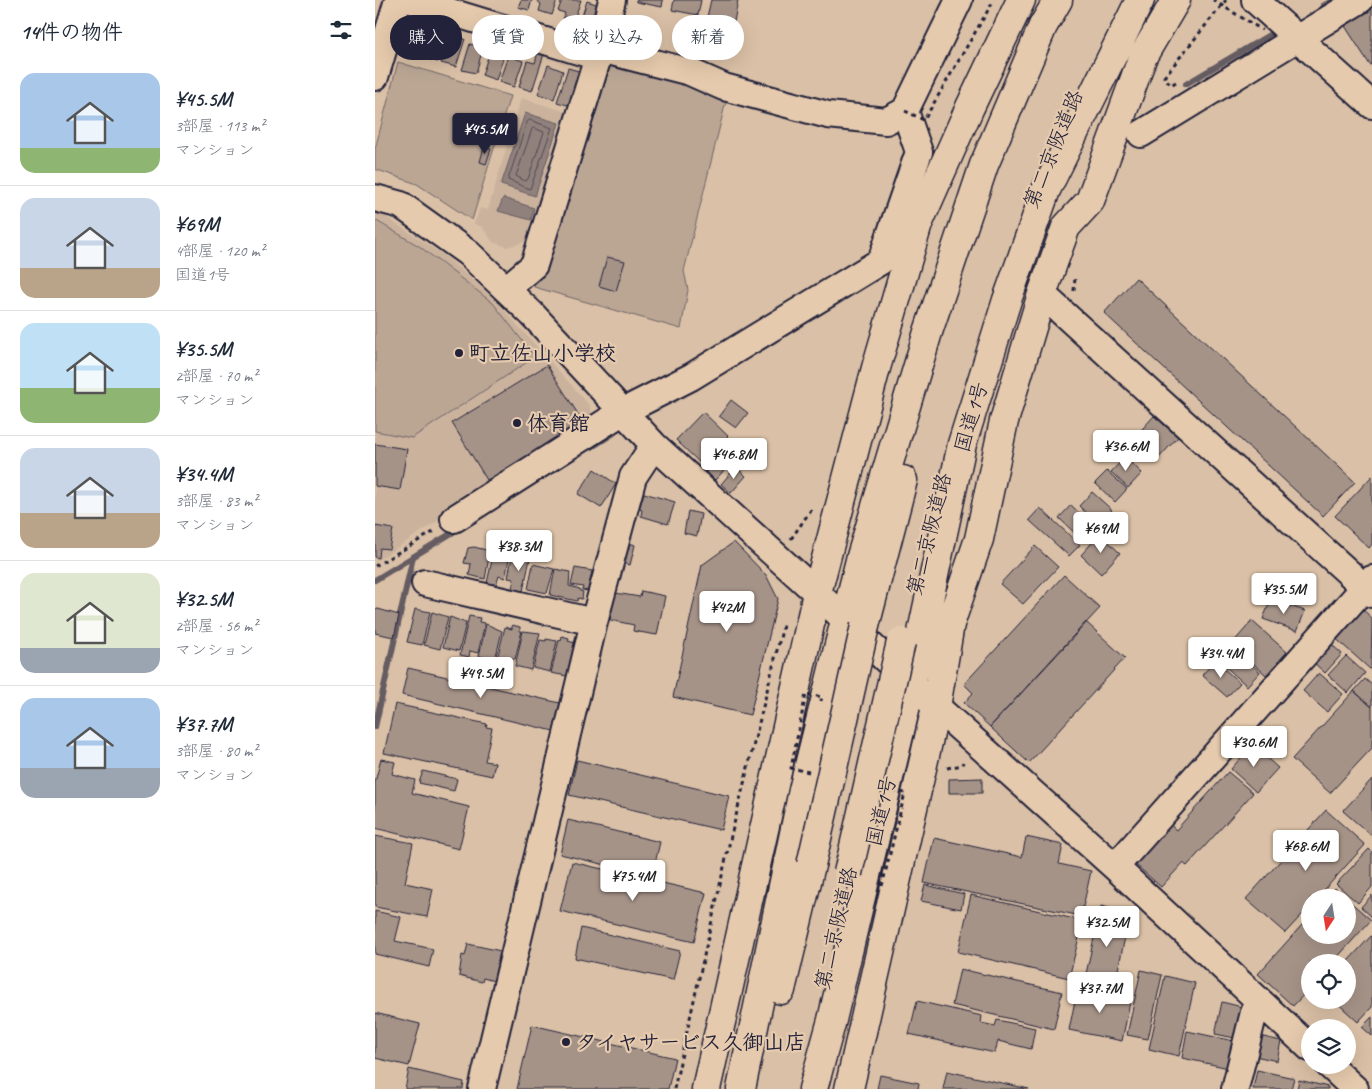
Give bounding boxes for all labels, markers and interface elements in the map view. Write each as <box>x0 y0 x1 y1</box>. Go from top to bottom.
chip: 購入 <box>390 15 462 60</box>
chip: 賃貸 <box>472 15 544 60</box>
chip: 絞り込み <box>554 15 662 60</box>
chip: 新着 <box>672 15 744 60</box>
icon: filters <box>327 16 355 44</box>
text: 14件の物件 <box>20 19 123 45</box>
text: ¥45.5M <box>175 86 232 112</box>
street label: 第二京阪道路 <box>1017 86 1089 212</box>
icon: home <box>60 93 120 153</box>
pin: ¥45.5M <box>444 112 526 155</box>
text: 3部屋 · 113 m² <box>175 116 265 136</box>
text: ¥45.5M <box>463 119 507 139</box>
text: マンション <box>175 140 254 160</box>
text: ¥69M <box>175 211 219 237</box>
icon: home <box>60 218 120 278</box>
text: 4部屋 · 120 m² <box>175 241 265 261</box>
text: 国道1号 <box>175 265 230 285</box>
text: ¥35.5M <box>175 336 232 362</box>
place label: 町立佐山小学校 <box>469 340 616 366</box>
icon: home <box>60 343 120 403</box>
marker: 町立佐山小学校 <box>453 347 465 359</box>
text: 2部屋 · 70 m² <box>175 366 257 386</box>
street label: 国道1号 <box>949 379 993 455</box>
text: マンション <box>175 390 254 410</box>
place label: 体育館 <box>527 410 590 436</box>
marker: 体育館 <box>511 417 523 429</box>
pin: ¥36.6M <box>1085 430 1167 472</box>
text: ¥36.6M <box>1104 436 1148 456</box>
pin: ¥46.8M <box>693 438 775 480</box>
text: ¥46.8M <box>712 444 756 464</box>
text: ¥34.4M <box>175 461 232 487</box>
icon: home <box>60 468 120 528</box>
street label: 第二京阪道路 <box>901 470 957 598</box>
text: 3部屋 · 83 m² <box>175 491 257 511</box>
pin: ¥69M <box>1071 512 1131 554</box>
text: マンション <box>175 515 254 535</box>
text: ¥69M <box>1084 518 1118 538</box>
pin: ¥38.3M <box>478 530 560 572</box>
text: ¥38.3M <box>497 536 541 556</box>
pin: ¥35.5M <box>1243 572 1325 615</box>
text: ¥35.5M <box>1262 579 1306 599</box>
text: ¥32.5M <box>175 586 232 612</box>
pin: ¥42M <box>697 590 757 633</box>
icon: home <box>60 593 120 653</box>
text: ¥42M <box>710 597 744 617</box>
text: 2部屋 · 56 m² <box>175 616 257 636</box>
pin: ¥34.4M <box>1180 636 1262 679</box>
text: マンション <box>175 640 254 660</box>
text: ¥34.4M <box>1199 643 1243 663</box>
pin: ¥49.5M <box>440 656 522 699</box>
text: ¥49.5M <box>459 663 503 683</box>
text: ¥37.7M <box>175 711 232 737</box>
icon: home <box>60 718 120 778</box>
pin: ¥30.6M <box>1213 726 1295 768</box>
text: ¥30.6M <box>1232 732 1276 752</box>
text: 3部屋 · 80 m² <box>175 741 257 761</box>
text: マンション <box>175 765 254 785</box>
street label: 国道1号 <box>860 773 902 849</box>
pin: ¥68.6M <box>1265 830 1347 872</box>
text: ¥68.6M <box>1284 836 1328 856</box>
pin: ¥75.4M <box>592 860 674 902</box>
street label: 第二京阪道路 <box>809 864 863 992</box>
text: ¥75.4M <box>611 866 655 886</box>
north arrow <box>1301 889 1356 944</box>
map controls <box>1301 889 1356 1074</box>
pin: ¥32.5M <box>1066 906 1148 948</box>
text: ¥32.5M <box>1085 912 1129 932</box>
button: locate <box>1301 954 1356 1009</box>
pin: ¥37.7M <box>1059 972 1141 1014</box>
text: ¥37.7M <box>1078 978 1122 998</box>
button: layers <box>1301 1019 1356 1074</box>
place label: タイヤサービス久御山店 <box>576 1029 806 1055</box>
marker: タイヤサービス久御山店 <box>560 1036 572 1048</box>

